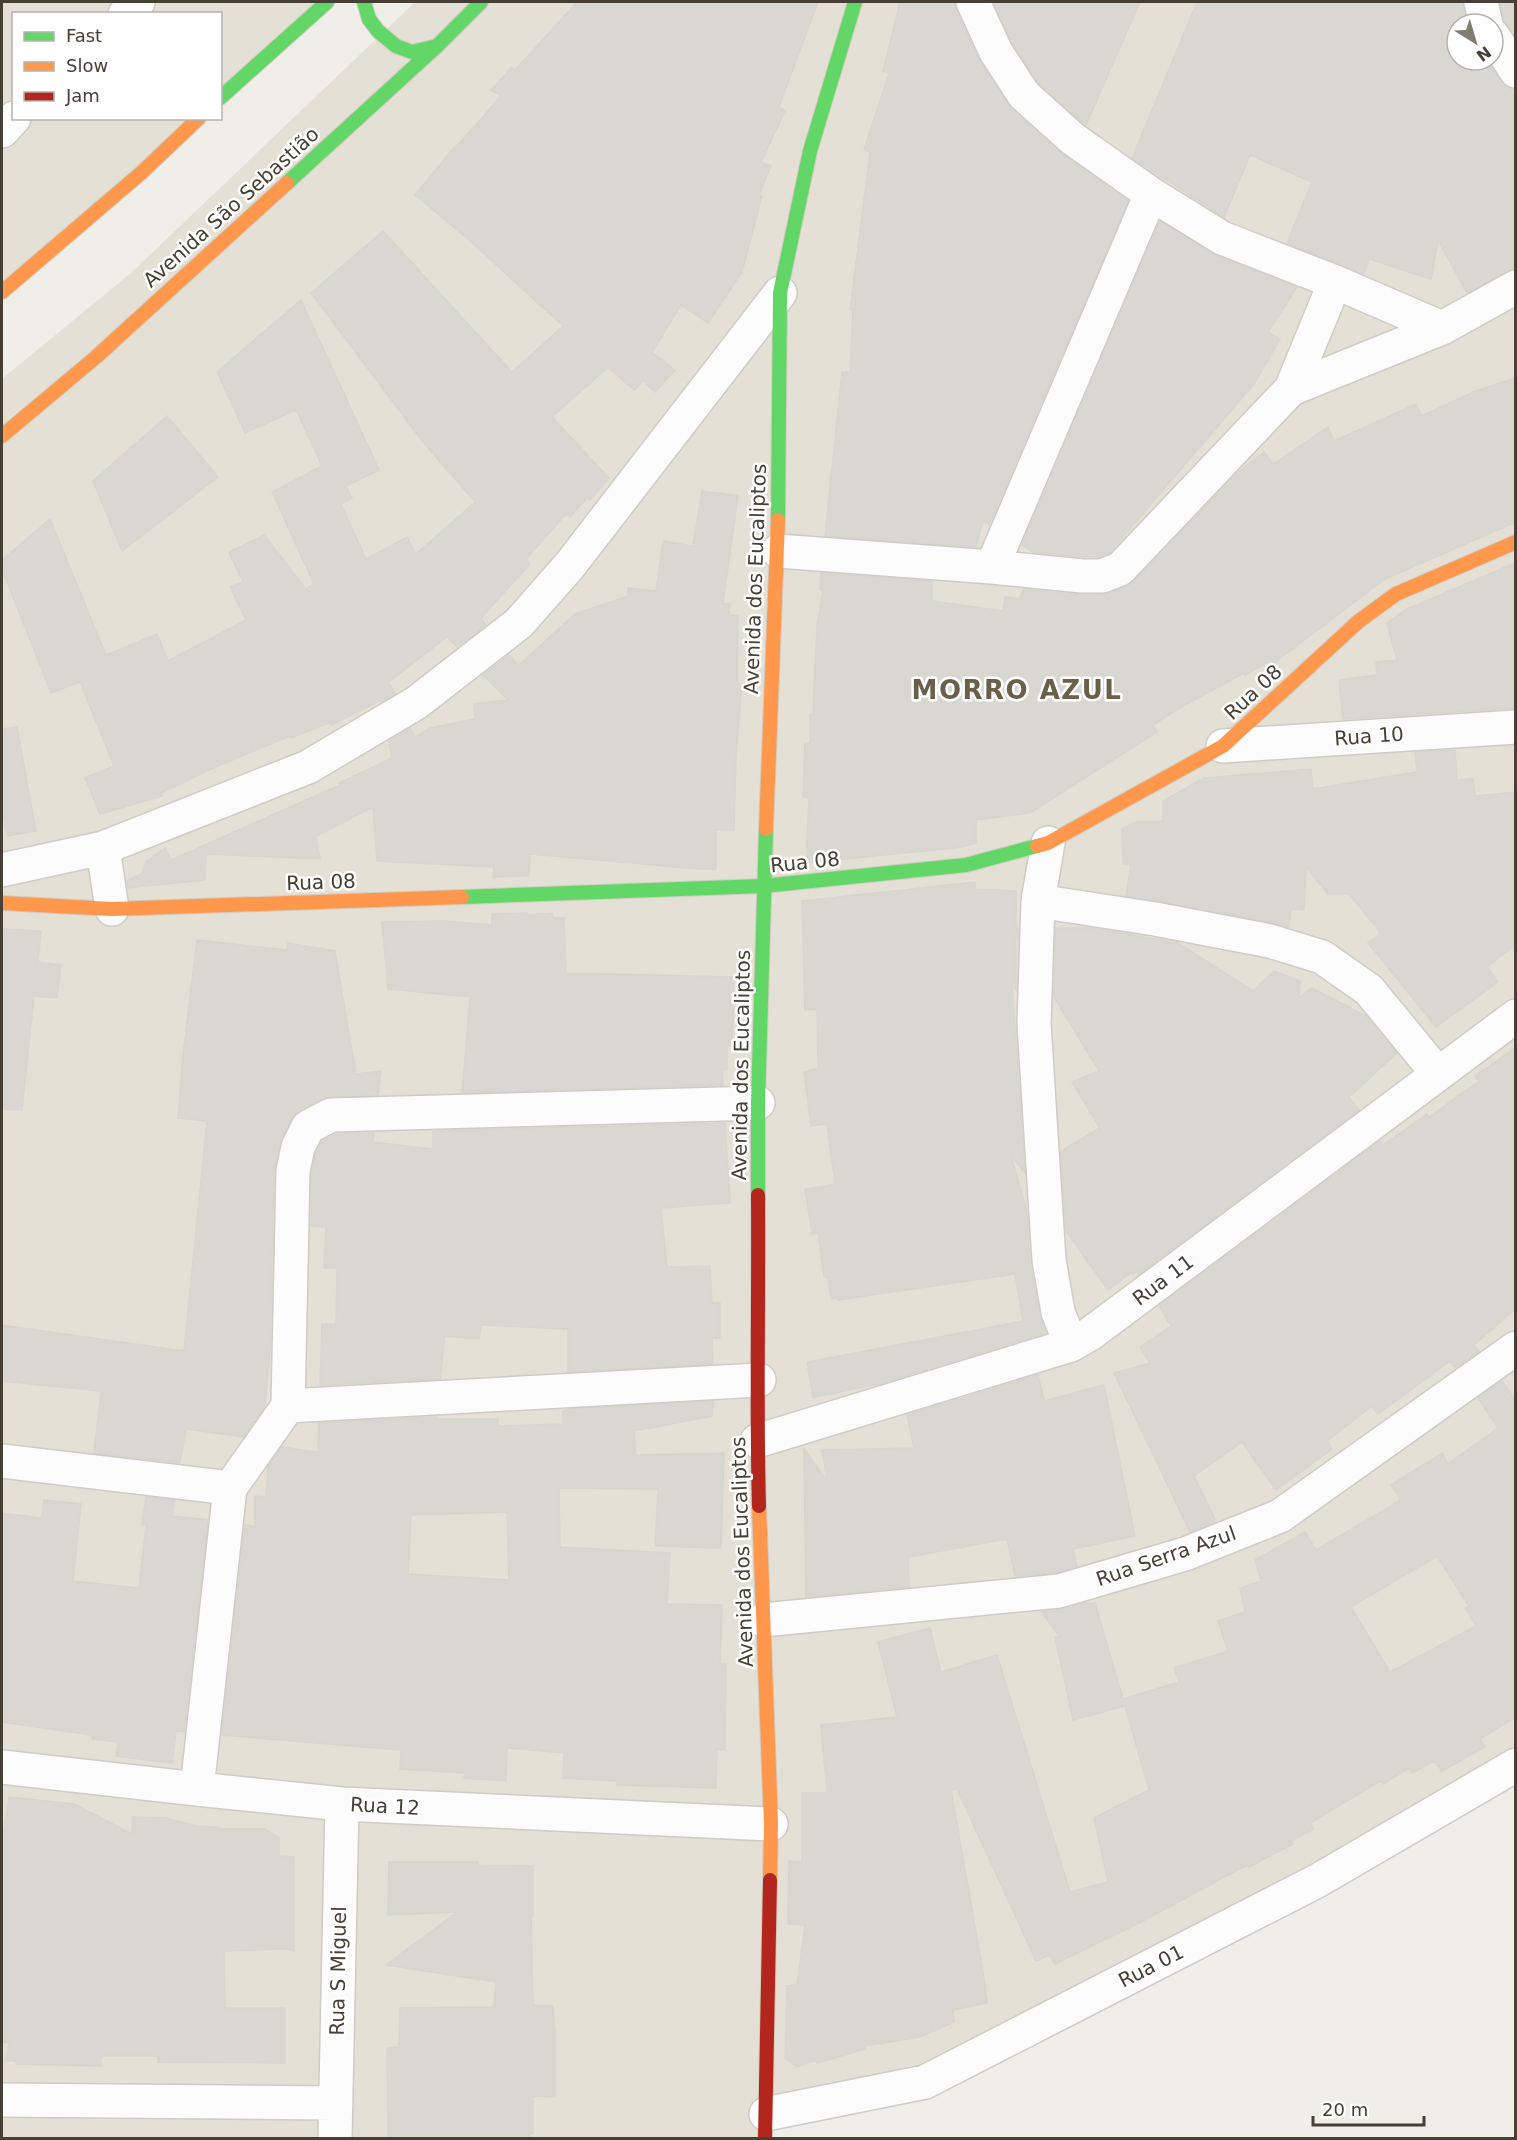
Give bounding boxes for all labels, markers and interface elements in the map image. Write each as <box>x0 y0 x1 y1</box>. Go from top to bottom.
legend <box>12 12 222 120</box>
north arrow <box>1445 12 1505 72</box>
text: Fast <box>66 25 102 46</box>
text: N <box>1473 42 1495 65</box>
text: Slow <box>66 55 108 76</box>
text: Jam <box>65 85 100 106</box>
street label: Avenida São Sebastião <box>138 122 324 292</box>
street label: Avenida dos Eucaliptos <box>739 463 771 695</box>
street label: Rua 08 <box>1219 659 1287 725</box>
district label: MORRO AZUL <box>912 675 1122 705</box>
street label: Rua 10 <box>1333 722 1405 750</box>
street label: Rua 08 <box>769 846 841 878</box>
street label: Rua 08 <box>286 869 356 895</box>
street label: Avenida dos Eucaliptos <box>727 949 755 1181</box>
street label: Rua 11 <box>1128 1249 1198 1311</box>
street label: Avenida dos Eucaliptos <box>726 1436 758 1668</box>
street label: Rua Serra Azul <box>1093 1521 1239 1591</box>
street label: Rua 12 <box>350 1792 420 1820</box>
street label: Rua S Miguel <box>325 1906 351 2036</box>
street label: Rua 01 <box>1114 1939 1188 1993</box>
scale bar <box>1313 2089 1424 2127</box>
text: 20 m <box>1322 2099 1368 2120</box>

